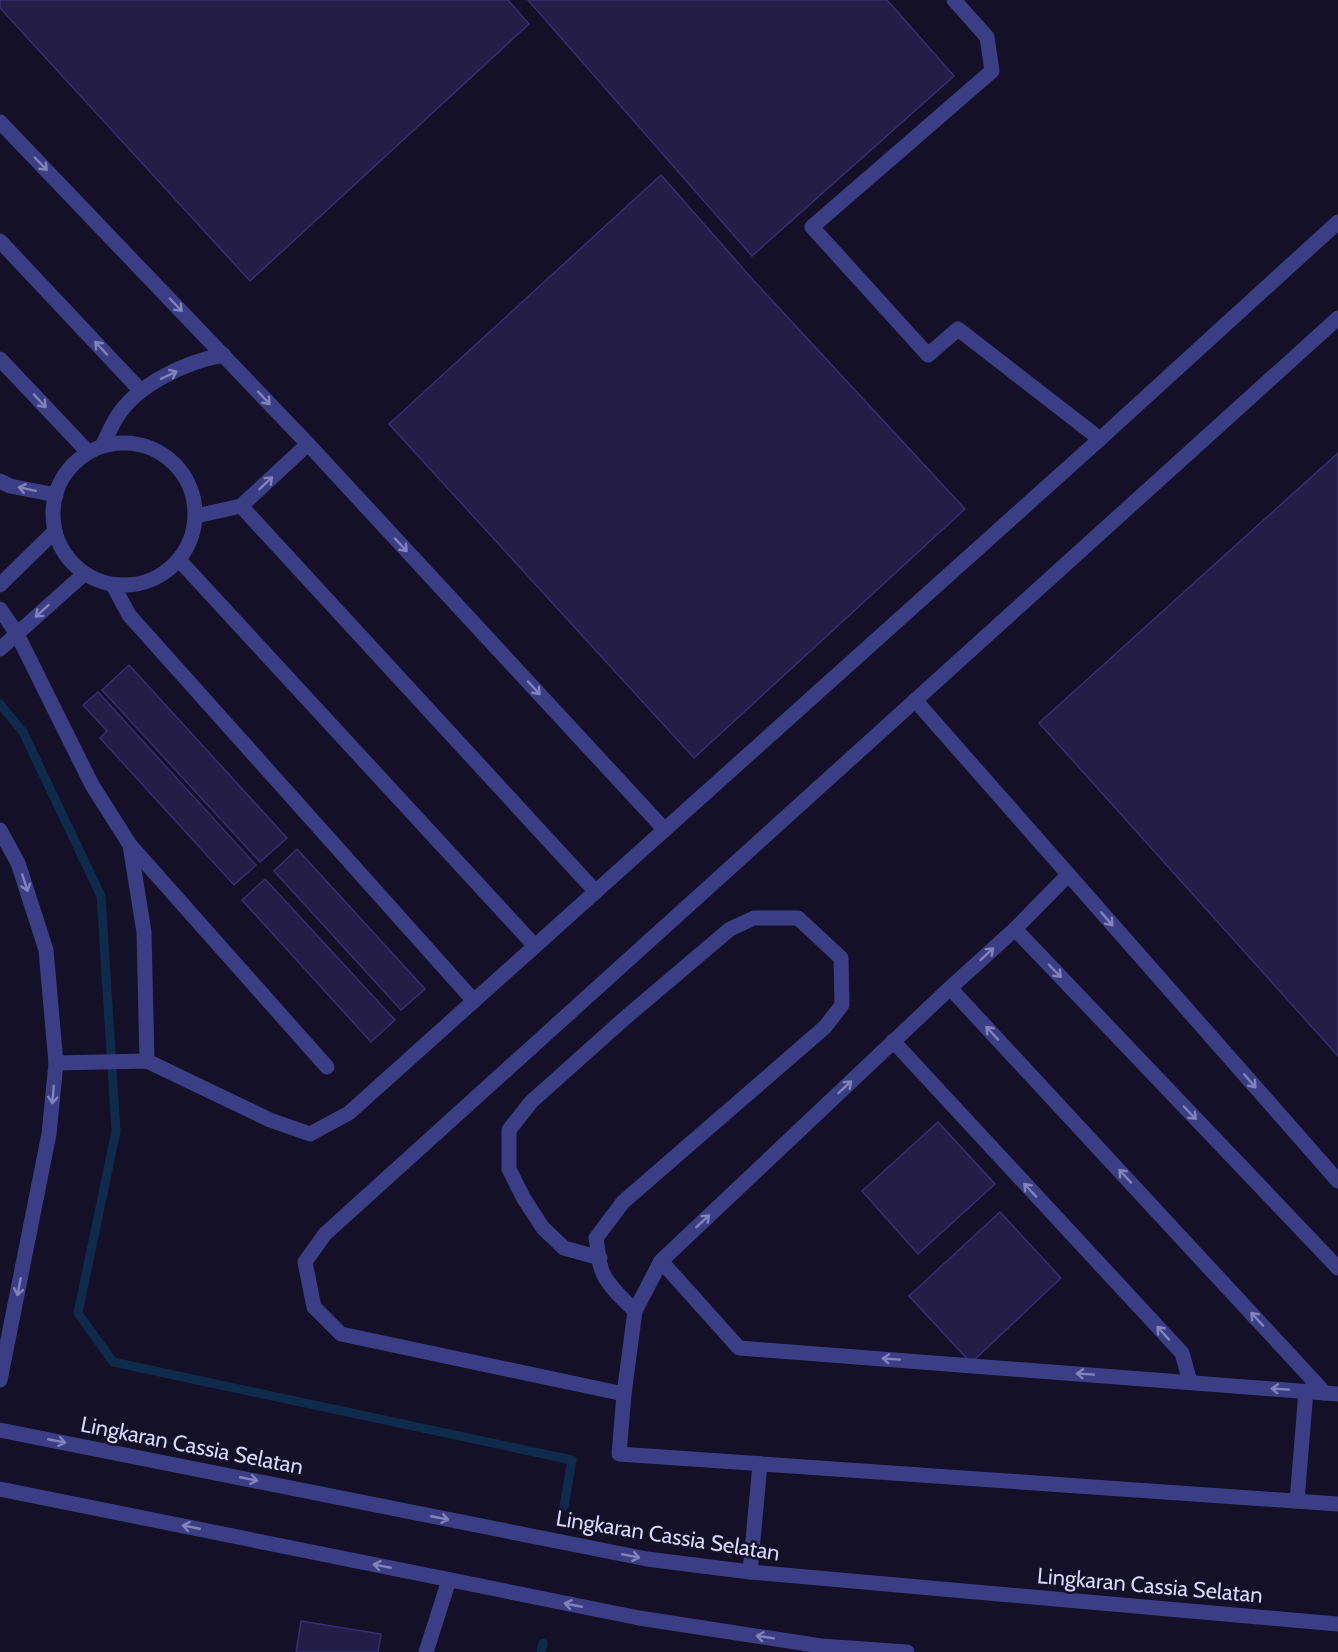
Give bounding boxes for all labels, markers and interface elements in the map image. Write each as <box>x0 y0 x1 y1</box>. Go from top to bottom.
one-way arrow <box>33 157 48 172</box>
one-way arrow <box>169 297 183 312</box>
one-way arrow <box>94 341 108 356</box>
one-way arrow <box>159 369 177 380</box>
one-way arrow <box>257 390 272 405</box>
one-way arrow <box>33 394 47 409</box>
one-way arrow <box>258 476 273 490</box>
one-way arrow <box>18 483 38 494</box>
one-way arrow <box>394 537 408 552</box>
one-way arrow <box>35 604 50 618</box>
one-way arrow <box>526 680 540 695</box>
one-way arrow <box>20 873 31 892</box>
one-way arrow <box>1100 911 1114 926</box>
one-way arrow <box>979 947 994 961</box>
one-way arrow <box>1048 964 1062 979</box>
one-way arrow <box>985 1026 999 1041</box>
one-way arrow <box>1243 1073 1256 1089</box>
one-way arrow <box>837 1080 852 1094</box>
one-way arrow <box>47 1085 58 1105</box>
one-way arrow <box>1182 1105 1197 1120</box>
one-way arrow <box>1117 1169 1132 1184</box>
one-way arrow <box>1023 1182 1037 1197</box>
one-way arrow <box>696 1214 711 1228</box>
one-way arrow <box>12 1277 24 1296</box>
one-way arrow <box>1250 1312 1264 1327</box>
one-way arrow <box>1155 1325 1170 1340</box>
one-way arrow <box>881 1354 901 1365</box>
one-way arrow <box>1076 1369 1096 1380</box>
one-way arrow <box>1270 1383 1290 1394</box>
street label: Lingkaran Cassia Selatan <box>78 1411 306 1480</box>
one-way arrow <box>47 1436 67 1447</box>
one-way arrow <box>239 1474 258 1486</box>
street label: Lingkaran Cassia Selatan <box>554 1504 782 1567</box>
one-way arrow <box>430 1513 449 1524</box>
one-way arrow <box>181 1521 201 1532</box>
one-way arrow <box>621 1551 640 1562</box>
one-way arrow <box>373 1560 392 1571</box>
street label: Lingkaran Cassia Selatan <box>1036 1562 1264 1609</box>
one-way arrow <box>564 1598 583 1610</box>
one-way arrow <box>756 1632 776 1643</box>

